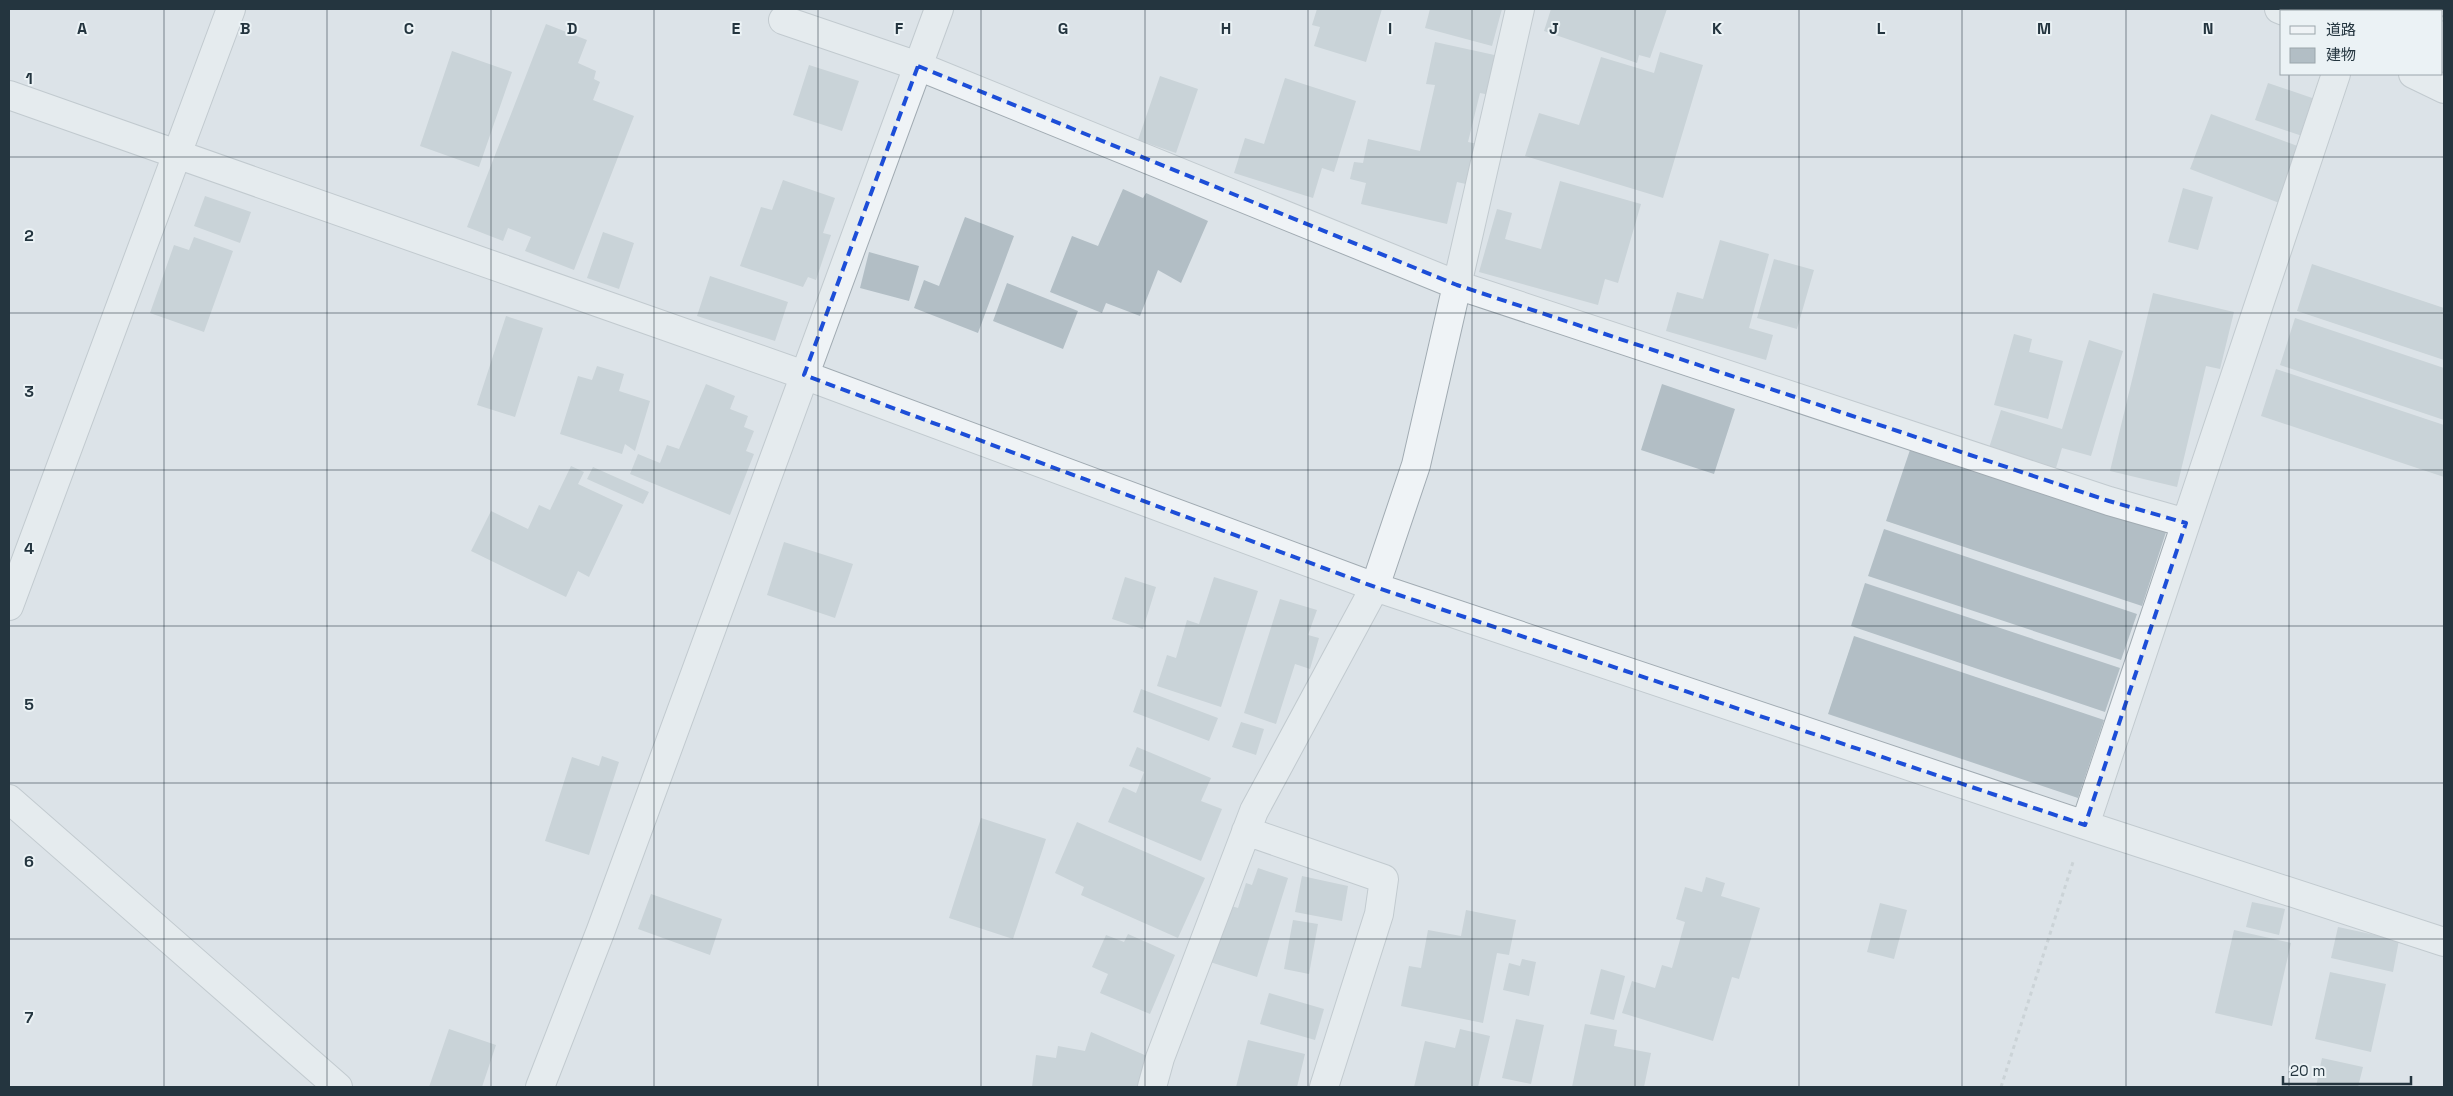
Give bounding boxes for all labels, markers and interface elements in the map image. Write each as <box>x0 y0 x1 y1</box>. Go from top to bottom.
legend <box>2280 10 2443 75</box>
text: A <box>77 18 87 39</box>
text: B <box>240 18 250 39</box>
text: C <box>404 18 414 39</box>
text: D <box>567 18 577 39</box>
text: E <box>732 18 741 39</box>
text: F <box>895 18 904 39</box>
text: G <box>1058 18 1068 39</box>
text: H <box>1221 18 1231 39</box>
text: I <box>1388 18 1392 39</box>
text: J <box>1549 18 1559 39</box>
text: K <box>1712 18 1722 39</box>
text: L <box>1877 18 1886 39</box>
text: M <box>2037 18 2051 39</box>
text: N <box>2203 18 2213 39</box>
text: 道路 <box>2326 20 2356 39</box>
text: 建物 <box>2326 45 2356 64</box>
text: 1 <box>25 68 33 89</box>
text: 2 <box>24 225 34 246</box>
text: 3 <box>24 381 34 402</box>
text: 4 <box>24 538 34 559</box>
text: 5 <box>24 694 34 715</box>
text: 6 <box>24 851 34 872</box>
text: 7 <box>25 1007 34 1028</box>
scale bar <box>2283 1054 2410 1086</box>
text: 20 m <box>2290 1061 2325 1080</box>

